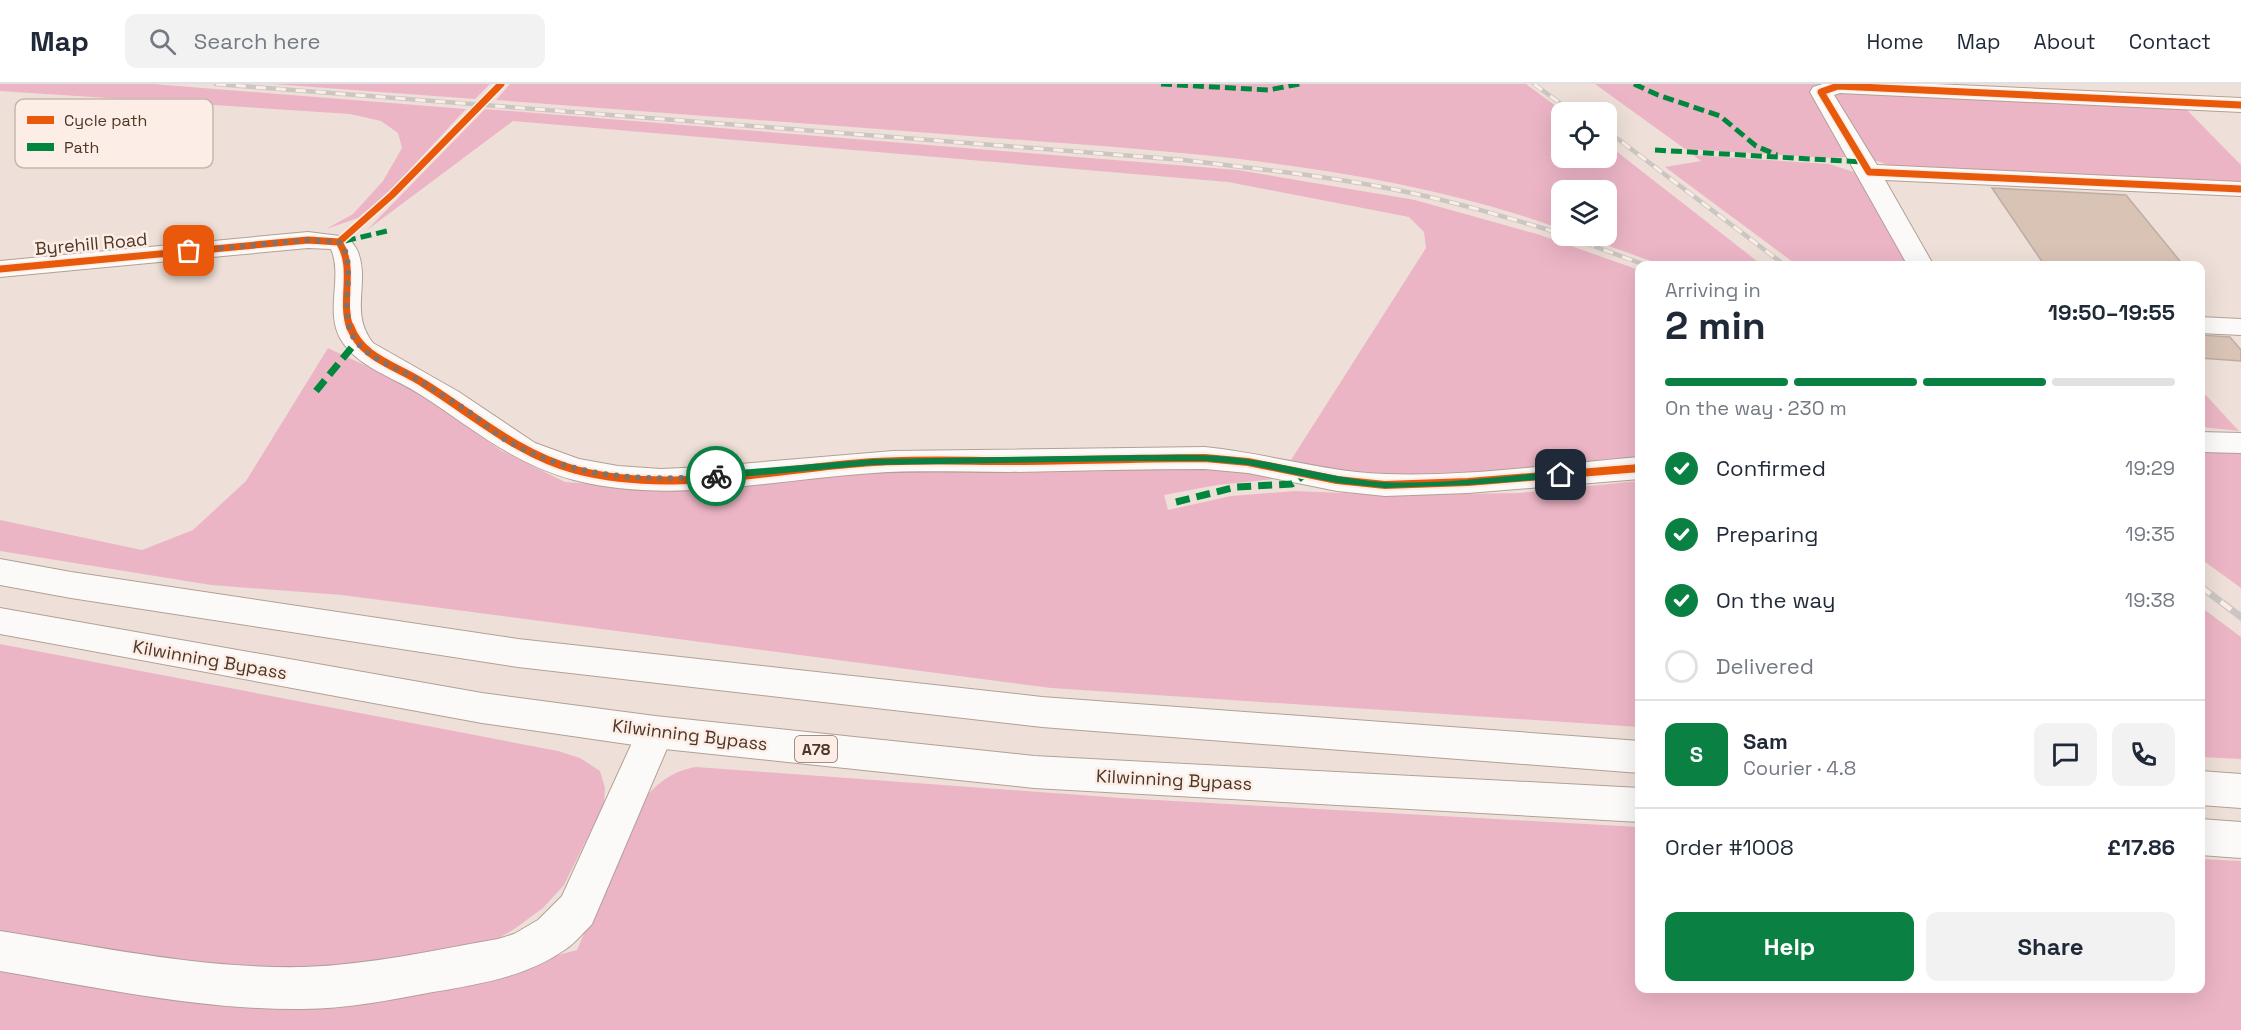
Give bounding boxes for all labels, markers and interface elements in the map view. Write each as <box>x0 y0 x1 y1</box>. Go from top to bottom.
search box <box>125 14 545 68</box>
text: Map <box>30 23 89 59</box>
icon: search <box>146 25 179 58</box>
text: Search here <box>194 27 321 55</box>
text: Home <box>1866 28 1924 55</box>
text: Map <box>1957 28 2001 55</box>
text: About <box>2034 28 2096 55</box>
text: Contact <box>2129 28 2211 55</box>
legend <box>15 99 213 168</box>
map controls <box>1551 102 1617 246</box>
button: locate <box>1551 102 1617 168</box>
text: Cycle path <box>64 110 147 131</box>
text: Path <box>64 137 99 158</box>
button: layers <box>1551 180 1617 246</box>
pin <box>163 225 214 276</box>
street label: Byrehill Road <box>34 227 148 260</box>
icon: bag <box>172 234 205 267</box>
text: Arriving in <box>1665 277 1761 303</box>
text: 19:50–19:55 <box>2048 298 2175 326</box>
text: 2 min <box>1665 301 1766 350</box>
text: On the way · 230 m <box>1665 395 1847 421</box>
courier <box>686 446 746 506</box>
pin <box>1535 449 1586 500</box>
icon: check <box>1665 452 1698 485</box>
text: Confirmed <box>1716 454 1826 482</box>
text: 19:29 <box>2125 455 2175 481</box>
icon: home <box>1544 458 1577 491</box>
icon: bike <box>700 460 733 493</box>
icon: check <box>1665 518 1698 551</box>
text: Preparing <box>1716 520 1818 548</box>
text: 19:35 <box>2125 521 2175 547</box>
icon: check <box>1665 584 1698 617</box>
text: On the way <box>1716 586 1835 614</box>
text: 19:38 <box>2125 587 2175 613</box>
street label: Kilwinning Bypass <box>131 635 289 684</box>
text: Delivered <box>1716 652 1814 680</box>
street label: Kilwinning Bypass <box>611 714 769 755</box>
button: chat <box>2034 723 2097 786</box>
button: phone <box>2112 723 2175 786</box>
text: Sam <box>1743 727 1788 755</box>
road number: A78 <box>795 736 837 762</box>
text: S <box>1690 740 1703 768</box>
text: Courier · 4.8 <box>1743 755 1856 781</box>
street label: Kilwinning Bypass <box>1095 764 1253 795</box>
text: Order #1008 <box>1665 833 1794 861</box>
text: £17.86 <box>2107 833 2175 861</box>
button: Help <box>1665 912 1914 981</box>
button: Share <box>1926 912 2175 981</box>

